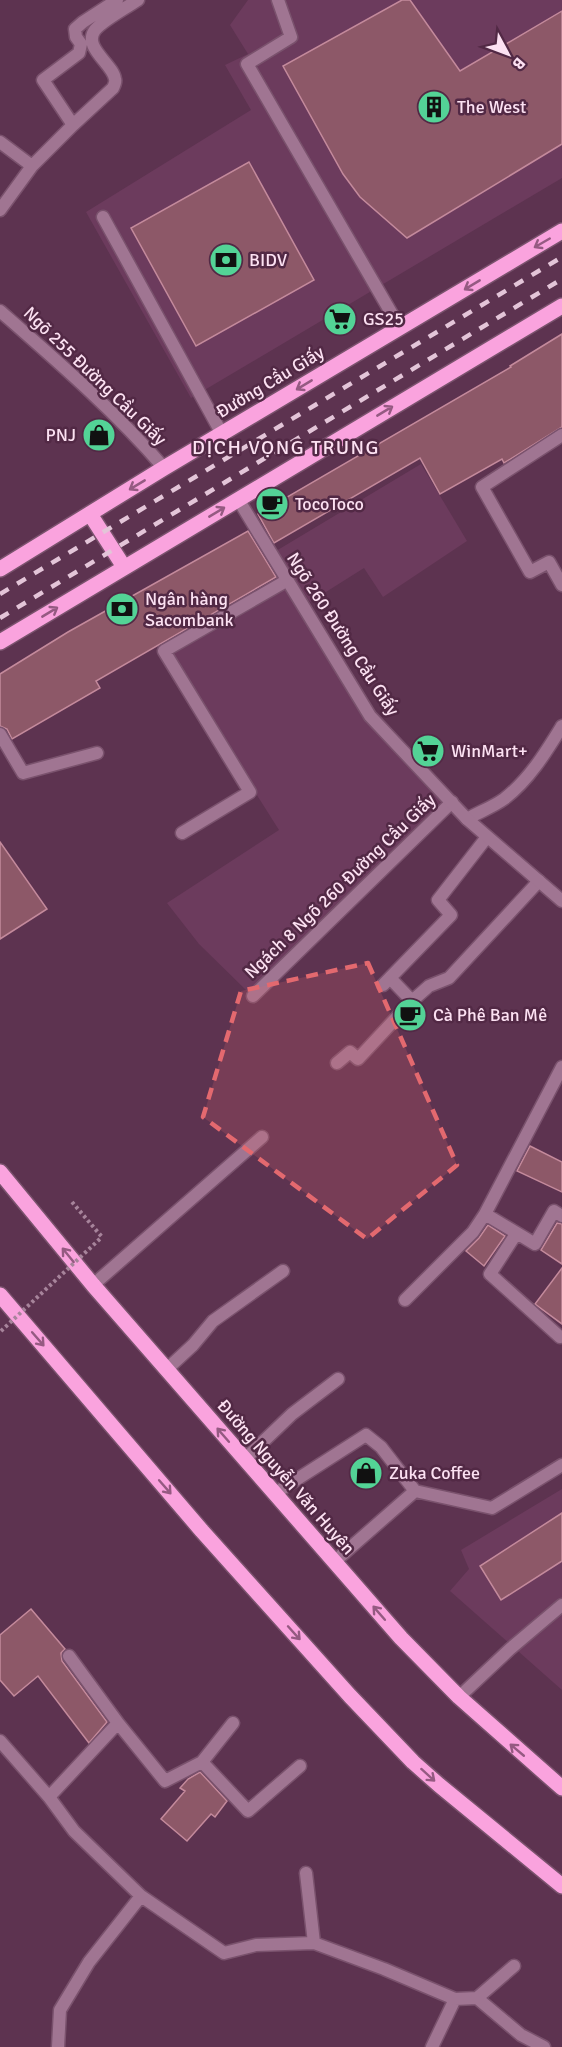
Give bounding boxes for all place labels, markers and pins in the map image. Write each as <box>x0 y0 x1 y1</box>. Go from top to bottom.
building icon: The West <box>416 89 452 125</box>
place label: The West <box>457 96 526 118</box>
bank icon: BIDV <box>208 242 244 278</box>
place label: BIDV <box>249 249 288 271</box>
supermarket icon: GS25 <box>322 301 358 337</box>
place label: GS25 <box>363 308 404 330</box>
shop icon: PNJ <box>81 417 117 453</box>
place label: PNJ <box>45 424 76 446</box>
cafe icon: TocoToco <box>254 486 290 522</box>
place label: TocoToco <box>295 493 364 515</box>
place label: Ngân hàng Sacombank <box>145 588 234 631</box>
bank icon: Ngân hàng Sacombank <box>104 591 140 627</box>
supermarket icon: WinMart+ <box>410 733 446 769</box>
place label: WinMart+ <box>451 740 528 762</box>
cafe icon: Cà Phê Ban Mê <box>392 997 428 1033</box>
place label: Cà Phê Ban Mê <box>433 1004 547 1026</box>
shop icon: Zuka Coffee <box>348 1455 384 1491</box>
place label: Zuka Coffee <box>389 1462 480 1484</box>

